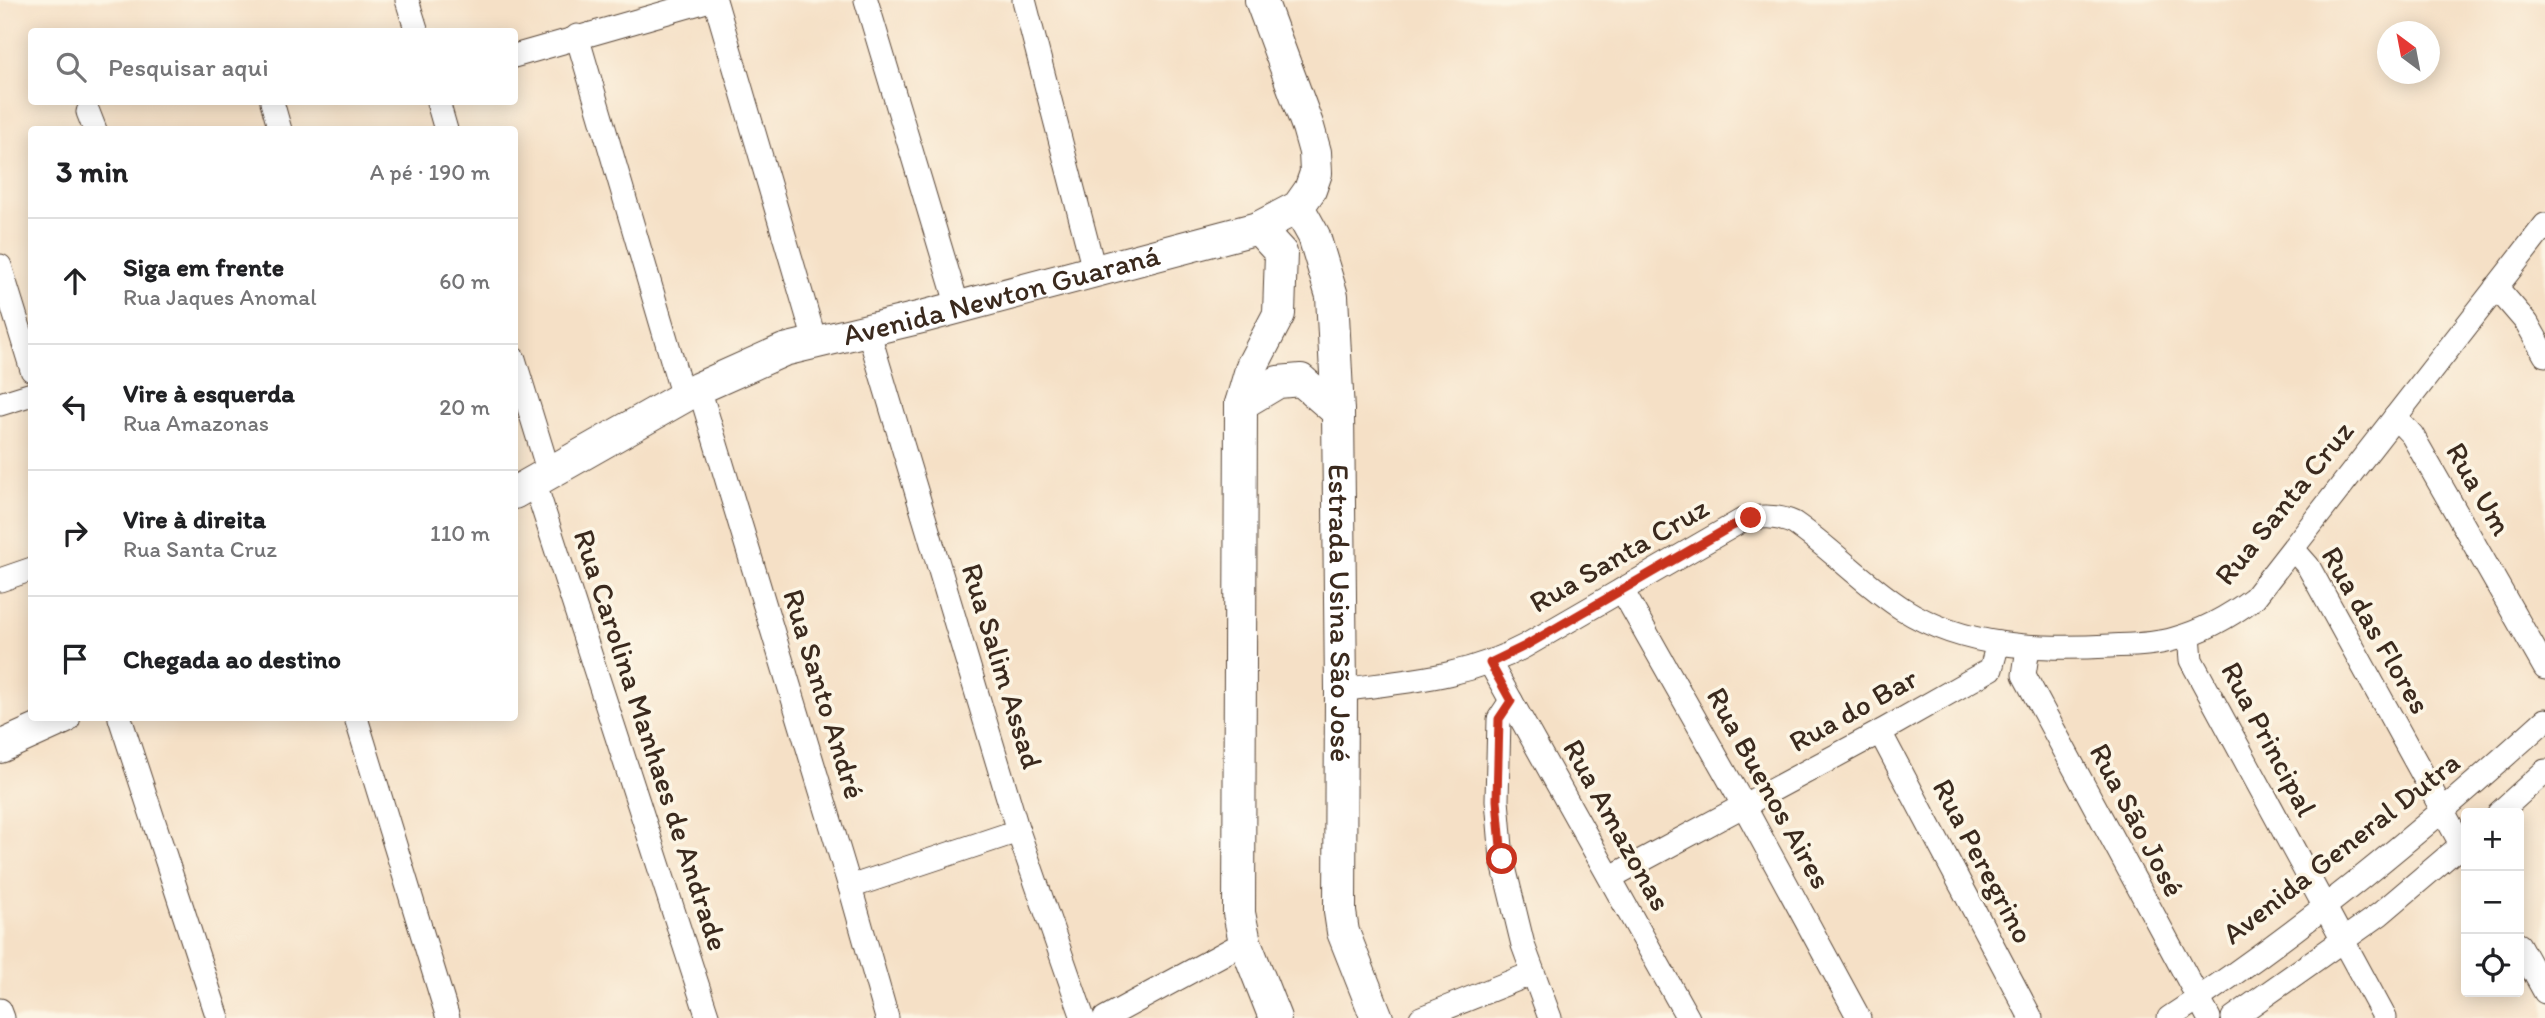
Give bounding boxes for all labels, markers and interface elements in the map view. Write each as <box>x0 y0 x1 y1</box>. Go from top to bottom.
north arrow <box>2377 21 2440 84</box>
search box <box>28 28 518 105</box>
icon: search <box>52 48 90 86</box>
text: Pesquisar aqui <box>108 51 269 83</box>
text: 3 min <box>56 153 128 190</box>
text: A pé · 190 m <box>370 158 490 186</box>
street label: Avenida Newton Guaraná <box>839 236 1164 353</box>
text: Siga em frente <box>123 251 284 283</box>
icon: ahead <box>56 262 94 300</box>
text: 60 m <box>439 267 490 295</box>
text: Rua Jaques Anomal <box>123 283 317 311</box>
text: Vire à esquerda <box>123 377 295 409</box>
icon: left <box>56 388 94 426</box>
text: 20 m <box>439 393 490 421</box>
text: Rua Amazonas <box>123 409 269 437</box>
street label: Rua Santa Cruz <box>2206 413 2361 592</box>
street label: Rua Um <box>2438 436 2521 542</box>
street label: Estrada Usina São José <box>1321 464 1360 762</box>
street label: Rua Santa Cruz <box>1523 488 1715 621</box>
route end <box>1735 502 1766 533</box>
text: Vire à direita <box>123 503 266 535</box>
icon: right <box>56 514 94 552</box>
text: 110 m <box>430 519 490 547</box>
street label: Rua Carolina Manhaes de Andrade <box>566 524 737 955</box>
text: Rua Santa Cruz <box>123 535 277 563</box>
street label: Rua das Flores <box>2314 539 2439 720</box>
street label: Rua Salim Assad <box>954 559 1051 773</box>
street label: Rua Santo André <box>775 585 874 803</box>
icon: arrive <box>56 640 94 678</box>
text: Chegada ao destino <box>123 643 341 675</box>
street label: Rua Principal <box>2213 655 2326 823</box>
street label: Rua do Bar <box>1782 659 1924 760</box>
street label: Rua Buenos Aires <box>1699 680 1840 895</box>
street label: Rua Amazonas <box>1555 733 1680 917</box>
street label: Rua São José <box>2082 737 2193 903</box>
street label: Avenida General Dutra <box>2214 743 2467 952</box>
street label: Rua Peregrino <box>1925 772 2042 949</box>
map controls <box>2461 808 2524 997</box>
button: + <box>2461 808 2524 871</box>
route start <box>1486 843 1517 874</box>
button: − <box>2461 871 2524 934</box>
button: locate <box>2461 934 2524 997</box>

